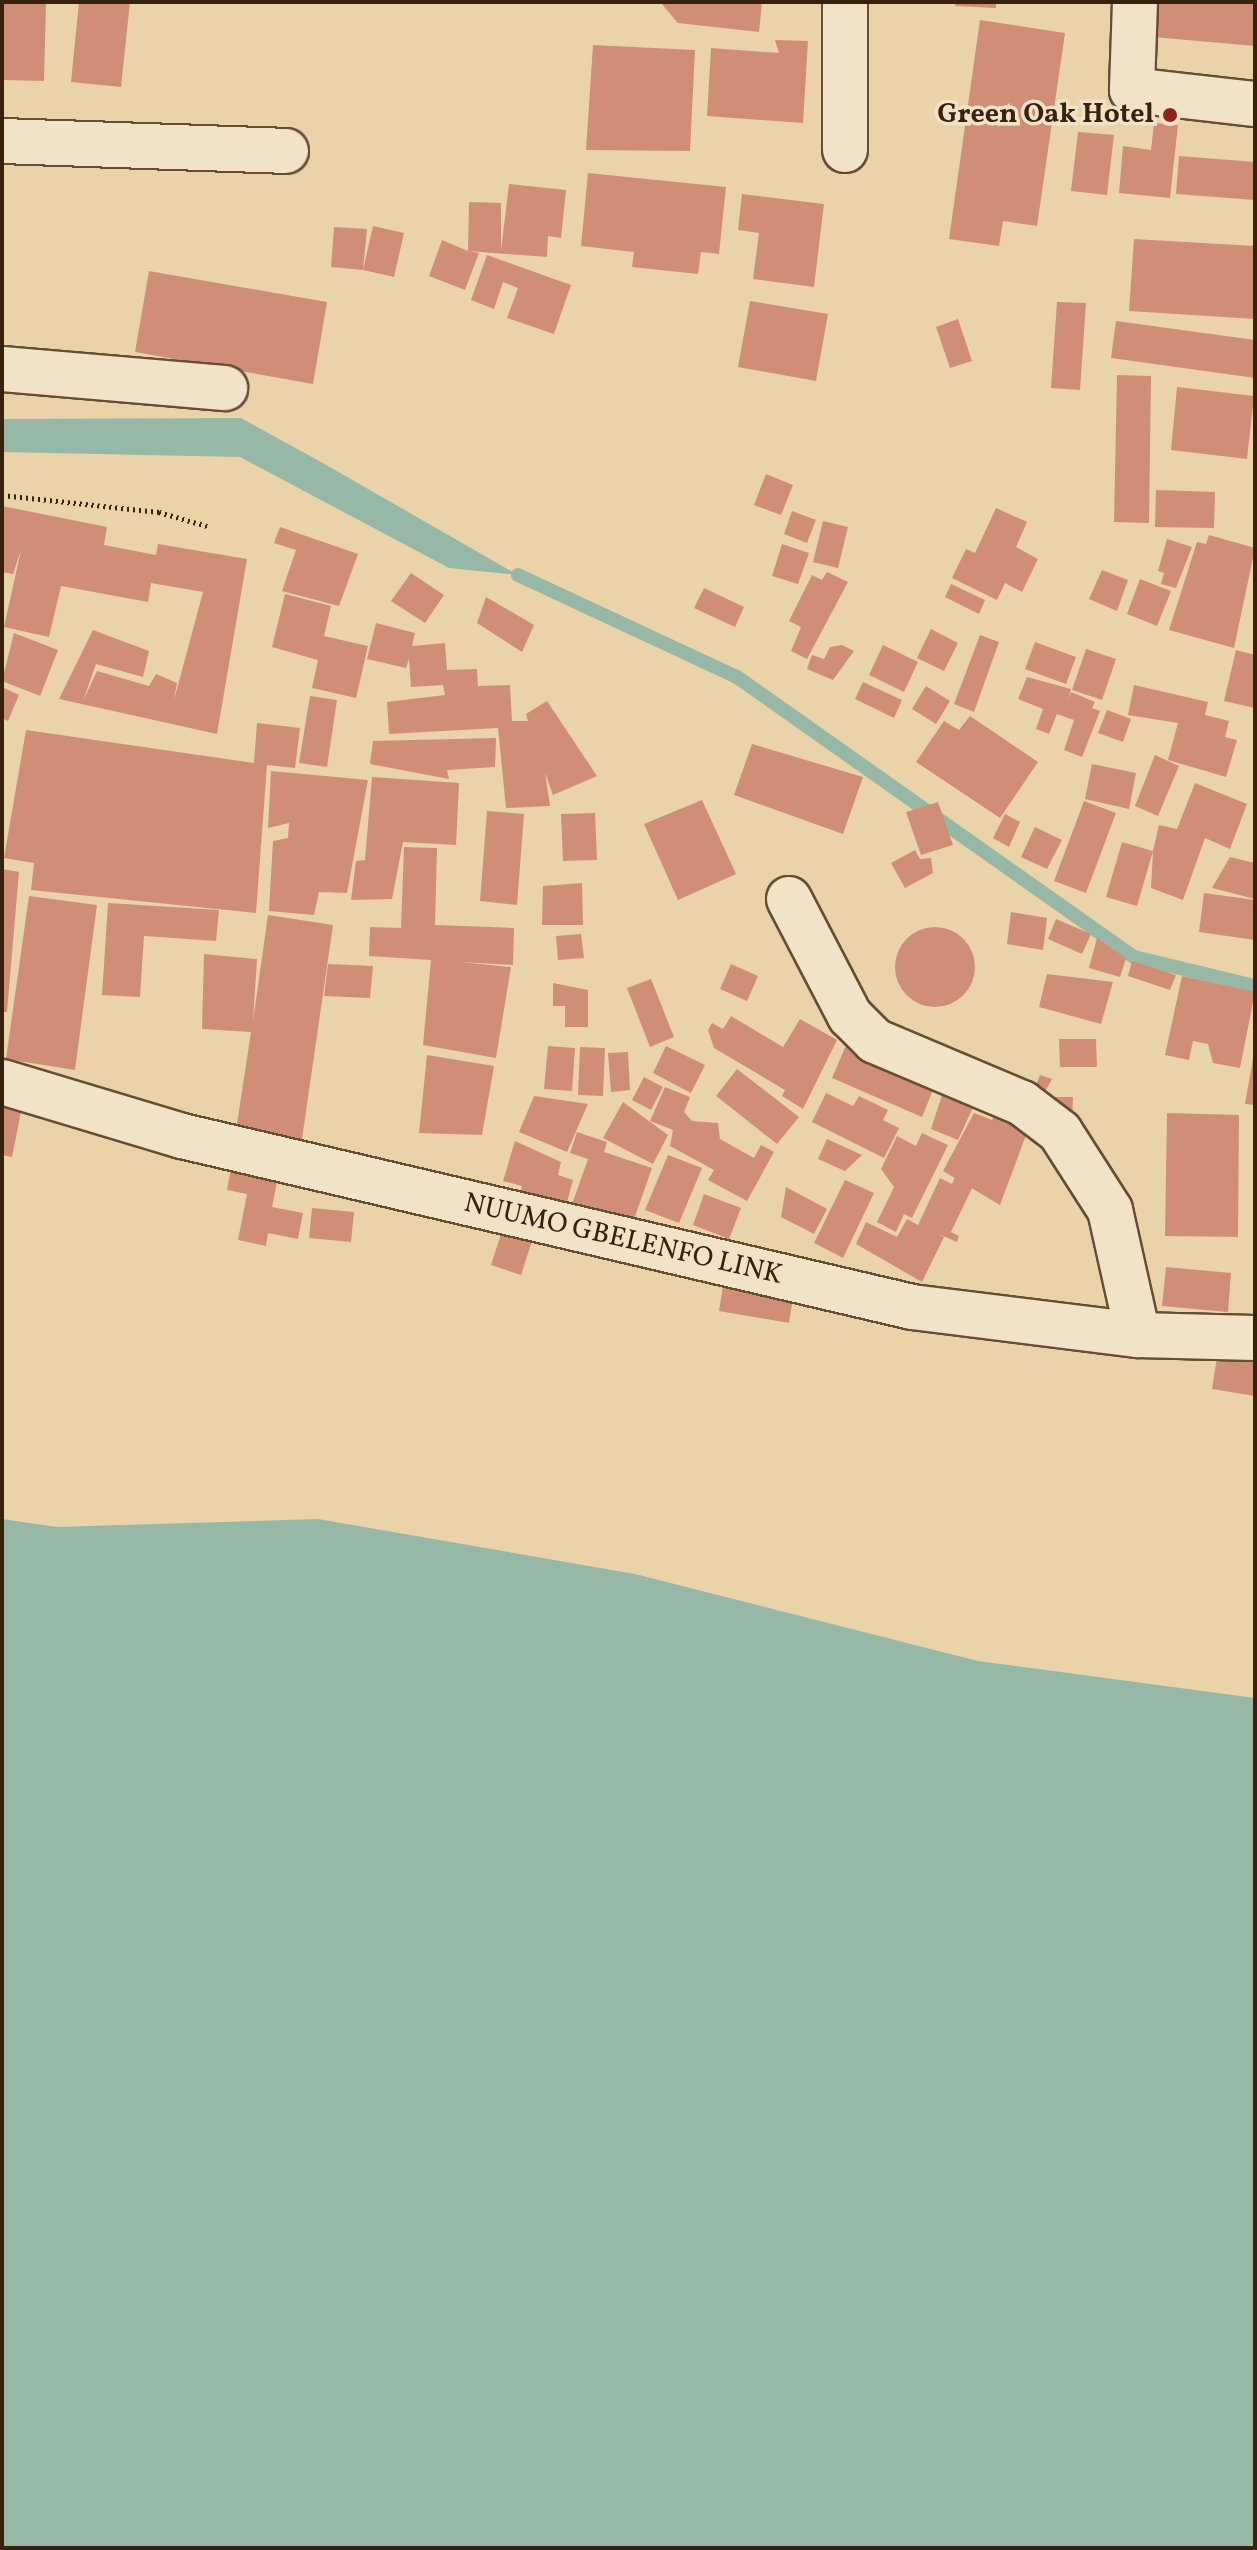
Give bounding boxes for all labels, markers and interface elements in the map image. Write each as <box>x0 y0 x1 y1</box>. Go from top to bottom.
place label: Green Oak Hotel <box>937 98 1154 132</box>
marker: Green Oak Hotel <box>1161 106 1179 124</box>
street label: NUUMO GBELENFO LINK <box>460 1187 786 1293</box>

